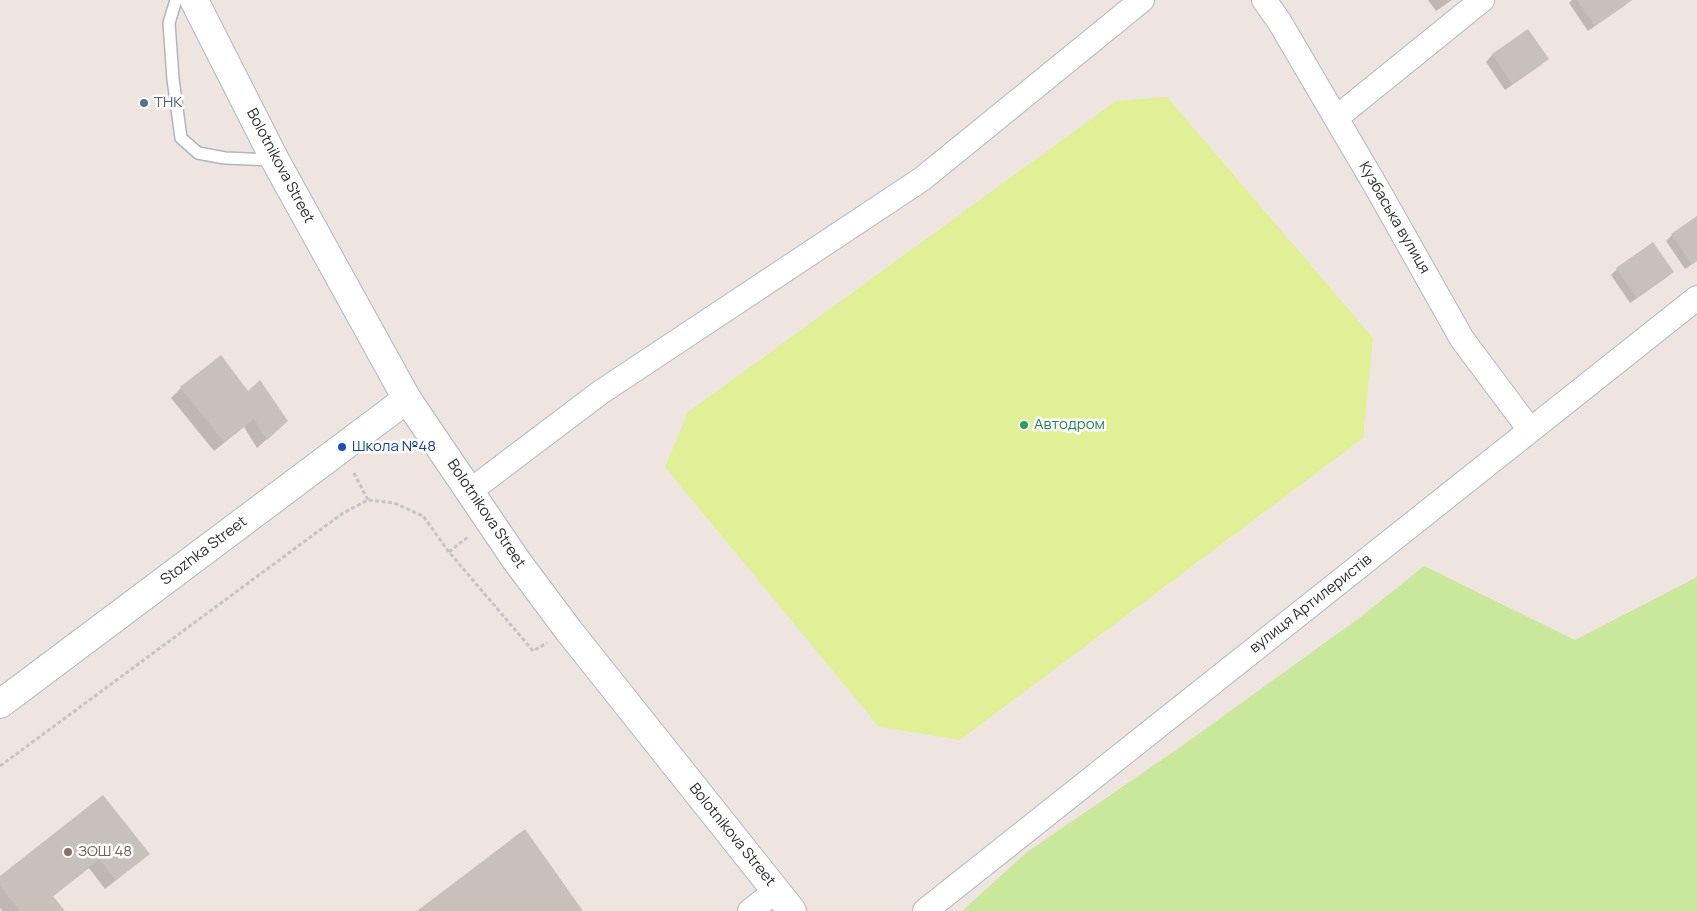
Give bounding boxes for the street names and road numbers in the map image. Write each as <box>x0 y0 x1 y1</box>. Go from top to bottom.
street label: Bolotnikova Street <box>242 106 318 226</box>
street label: Кузбаська вулиця <box>1355 159 1433 277</box>
street label: Bolotnikova Street <box>443 456 529 572</box>
street label: Stozhka Street <box>157 513 251 589</box>
street label: вулиця Артилеристів <box>1246 551 1376 657</box>
street label: Bolotnikova Street <box>685 780 779 890</box>

